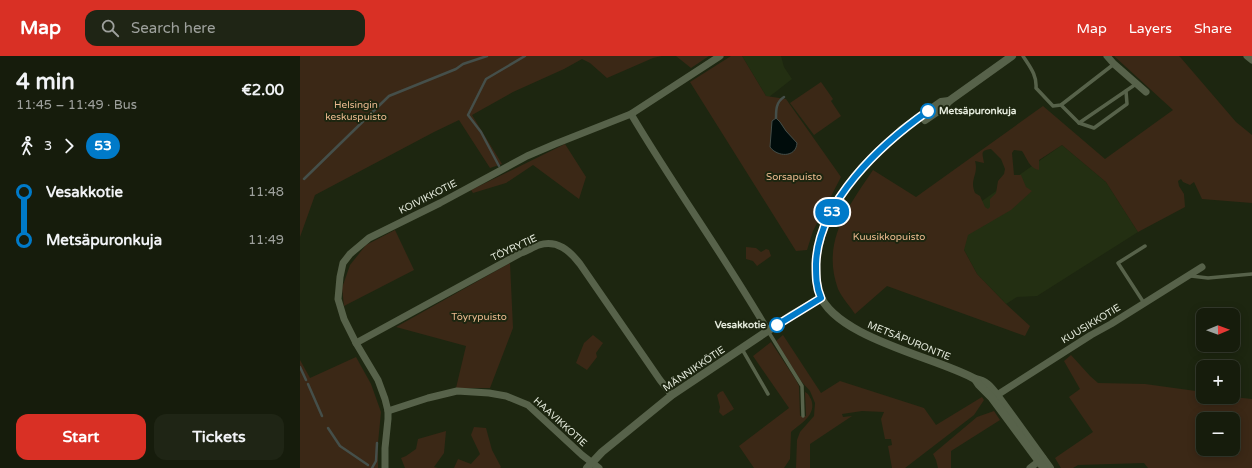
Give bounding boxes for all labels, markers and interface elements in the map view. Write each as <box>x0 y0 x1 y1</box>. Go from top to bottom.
search box <box>85 10 365 46</box>
text: Map <box>20 17 61 39</box>
icon: search <box>99 17 121 39</box>
text: Search here <box>131 19 215 37</box>
text: Map <box>1077 20 1107 37</box>
text: Layers <box>1129 20 1172 37</box>
text: Share <box>1194 20 1232 37</box>
text: 4 min <box>16 69 75 95</box>
text: €2.00 <box>242 81 284 99</box>
text: 11:45 – 11:49 · Bus <box>16 97 137 113</box>
park label: Helsingin keskuspuisto <box>325 99 387 123</box>
marker: Metsäpuronkuja <box>920 103 936 119</box>
place label: Metsäpuronkuja <box>939 105 1017 117</box>
icon: walk <box>16 135 38 157</box>
icon: forward <box>58 135 80 157</box>
text: 53 <box>94 137 112 154</box>
text: 3 <box>44 138 52 154</box>
park label: Sorsapuisto <box>766 171 822 183</box>
street label: KOIVIKKOTIE <box>397 177 459 217</box>
text: Vesakkotie <box>46 183 123 201</box>
text: 11:48 <box>248 184 284 200</box>
line badge: 53 <box>814 199 850 225</box>
text: 53 <box>823 203 841 220</box>
text: Metsäpuronkuja <box>46 231 162 249</box>
park label: Kuusikkopuisto <box>853 231 925 243</box>
text: 11:49 <box>248 232 284 248</box>
street label: TÖYRYTIE <box>489 232 539 264</box>
street label: KUUSIKKOTIE <box>1059 302 1123 346</box>
north arrow <box>1196 308 1240 352</box>
map controls <box>1196 308 1240 456</box>
park label: Töyrypuisto <box>451 311 507 323</box>
marker: Vesakkotie <box>769 317 785 333</box>
place label: Vesakkotie <box>715 319 766 331</box>
street label: METSÄPURONTIE <box>866 319 952 363</box>
street label: MÄNNIKKÖTIE <box>661 344 727 394</box>
button: + <box>1196 360 1240 404</box>
street label: HAAVIKKOTIE <box>531 395 589 449</box>
button: − <box>1196 412 1240 456</box>
button: Start <box>16 414 146 460</box>
button: Tickets <box>154 414 284 460</box>

